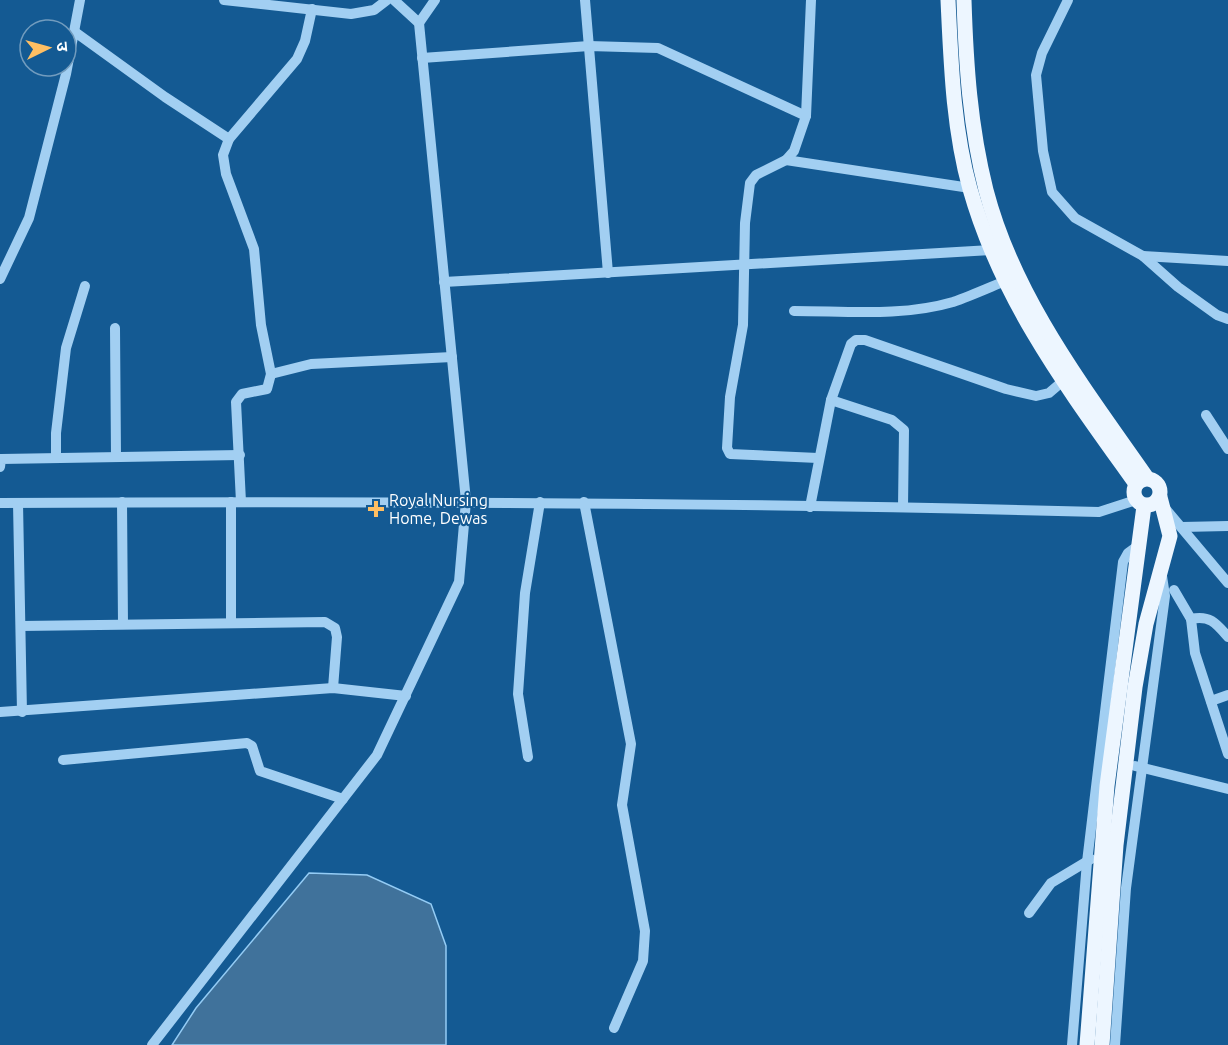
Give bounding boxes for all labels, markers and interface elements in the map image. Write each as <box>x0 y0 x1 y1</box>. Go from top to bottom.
north arrow <box>18 18 78 78</box>
text: उ <box>54 41 72 53</box>
place label: Royal Nursing Home, Dewas <box>389 491 488 527</box>
marker: Royal Nursing Home, Dewas <box>367 500 385 518</box>

